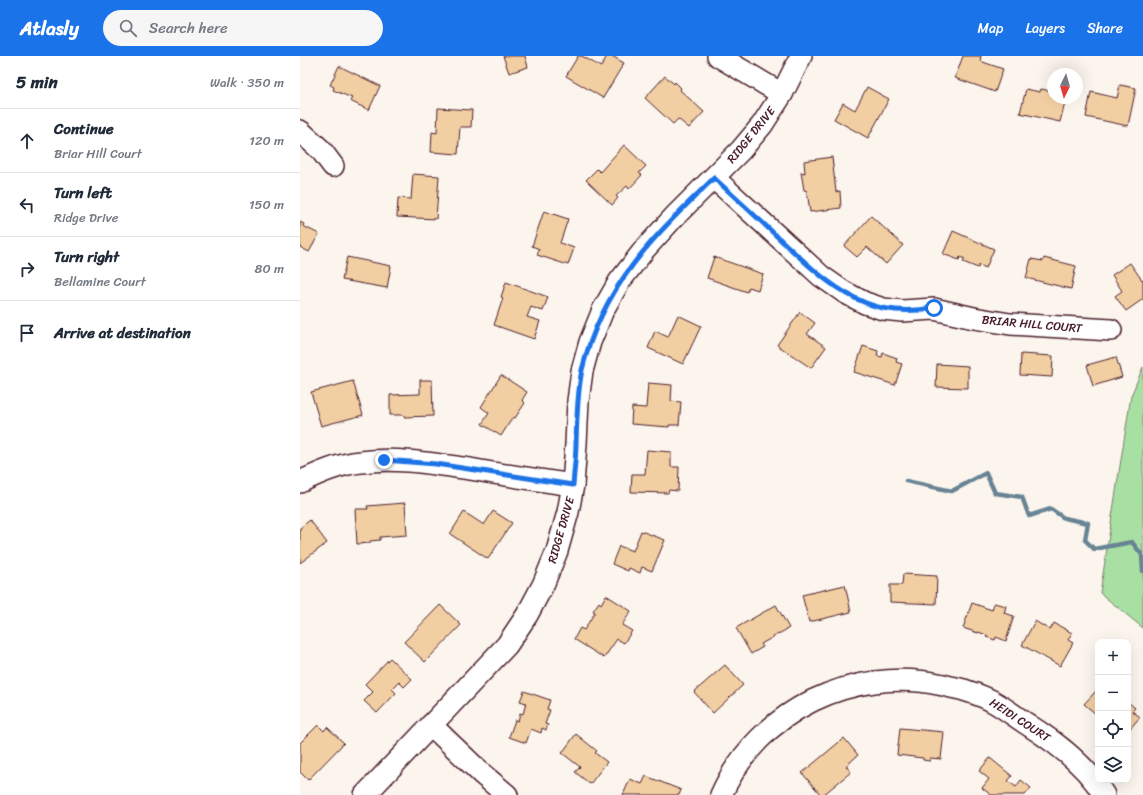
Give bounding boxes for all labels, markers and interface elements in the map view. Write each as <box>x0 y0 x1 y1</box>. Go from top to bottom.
search box <box>103 10 383 46</box>
text: Atlasly <box>20 12 79 45</box>
text: Search here <box>149 15 228 41</box>
text: Map <box>978 16 1003 41</box>
text: Layers <box>1025 16 1065 41</box>
text: Share <box>1087 16 1123 41</box>
icon: search <box>117 17 139 39</box>
text: 5 min <box>16 67 58 97</box>
north arrow <box>1047 68 1083 104</box>
text: Walk · 350 m <box>210 71 284 94</box>
street label: RIDGE DRIVE <box>721 100 782 169</box>
text: Continue <box>54 116 114 142</box>
text: 120 m <box>249 129 284 152</box>
icon: ahead <box>16 130 38 152</box>
text: Briar Hill Court <box>54 142 142 165</box>
text: Turn left <box>54 180 112 206</box>
text: 150 m <box>249 193 284 216</box>
icon: left <box>16 194 38 216</box>
text: Ridge Drive <box>54 206 118 229</box>
text: Turn right <box>54 244 119 270</box>
text: 80 m <box>255 257 284 280</box>
icon: right <box>16 258 38 280</box>
text: Bellamine Court <box>54 270 146 293</box>
route start <box>925 299 943 317</box>
street label: BRIAR HILL COURT <box>981 309 1084 339</box>
text: Arrive at destination <box>54 320 191 346</box>
icon: arrive <box>16 322 38 344</box>
route end <box>375 451 393 469</box>
street label: RIDGE DRIVE <box>541 493 581 566</box>
map controls <box>1095 639 1131 783</box>
button: + <box>1095 639 1131 675</box>
button: − <box>1095 675 1131 711</box>
street label: HEIDI COURT <box>985 692 1056 748</box>
button: locate <box>1095 711 1131 747</box>
button: layers <box>1095 747 1131 783</box>

